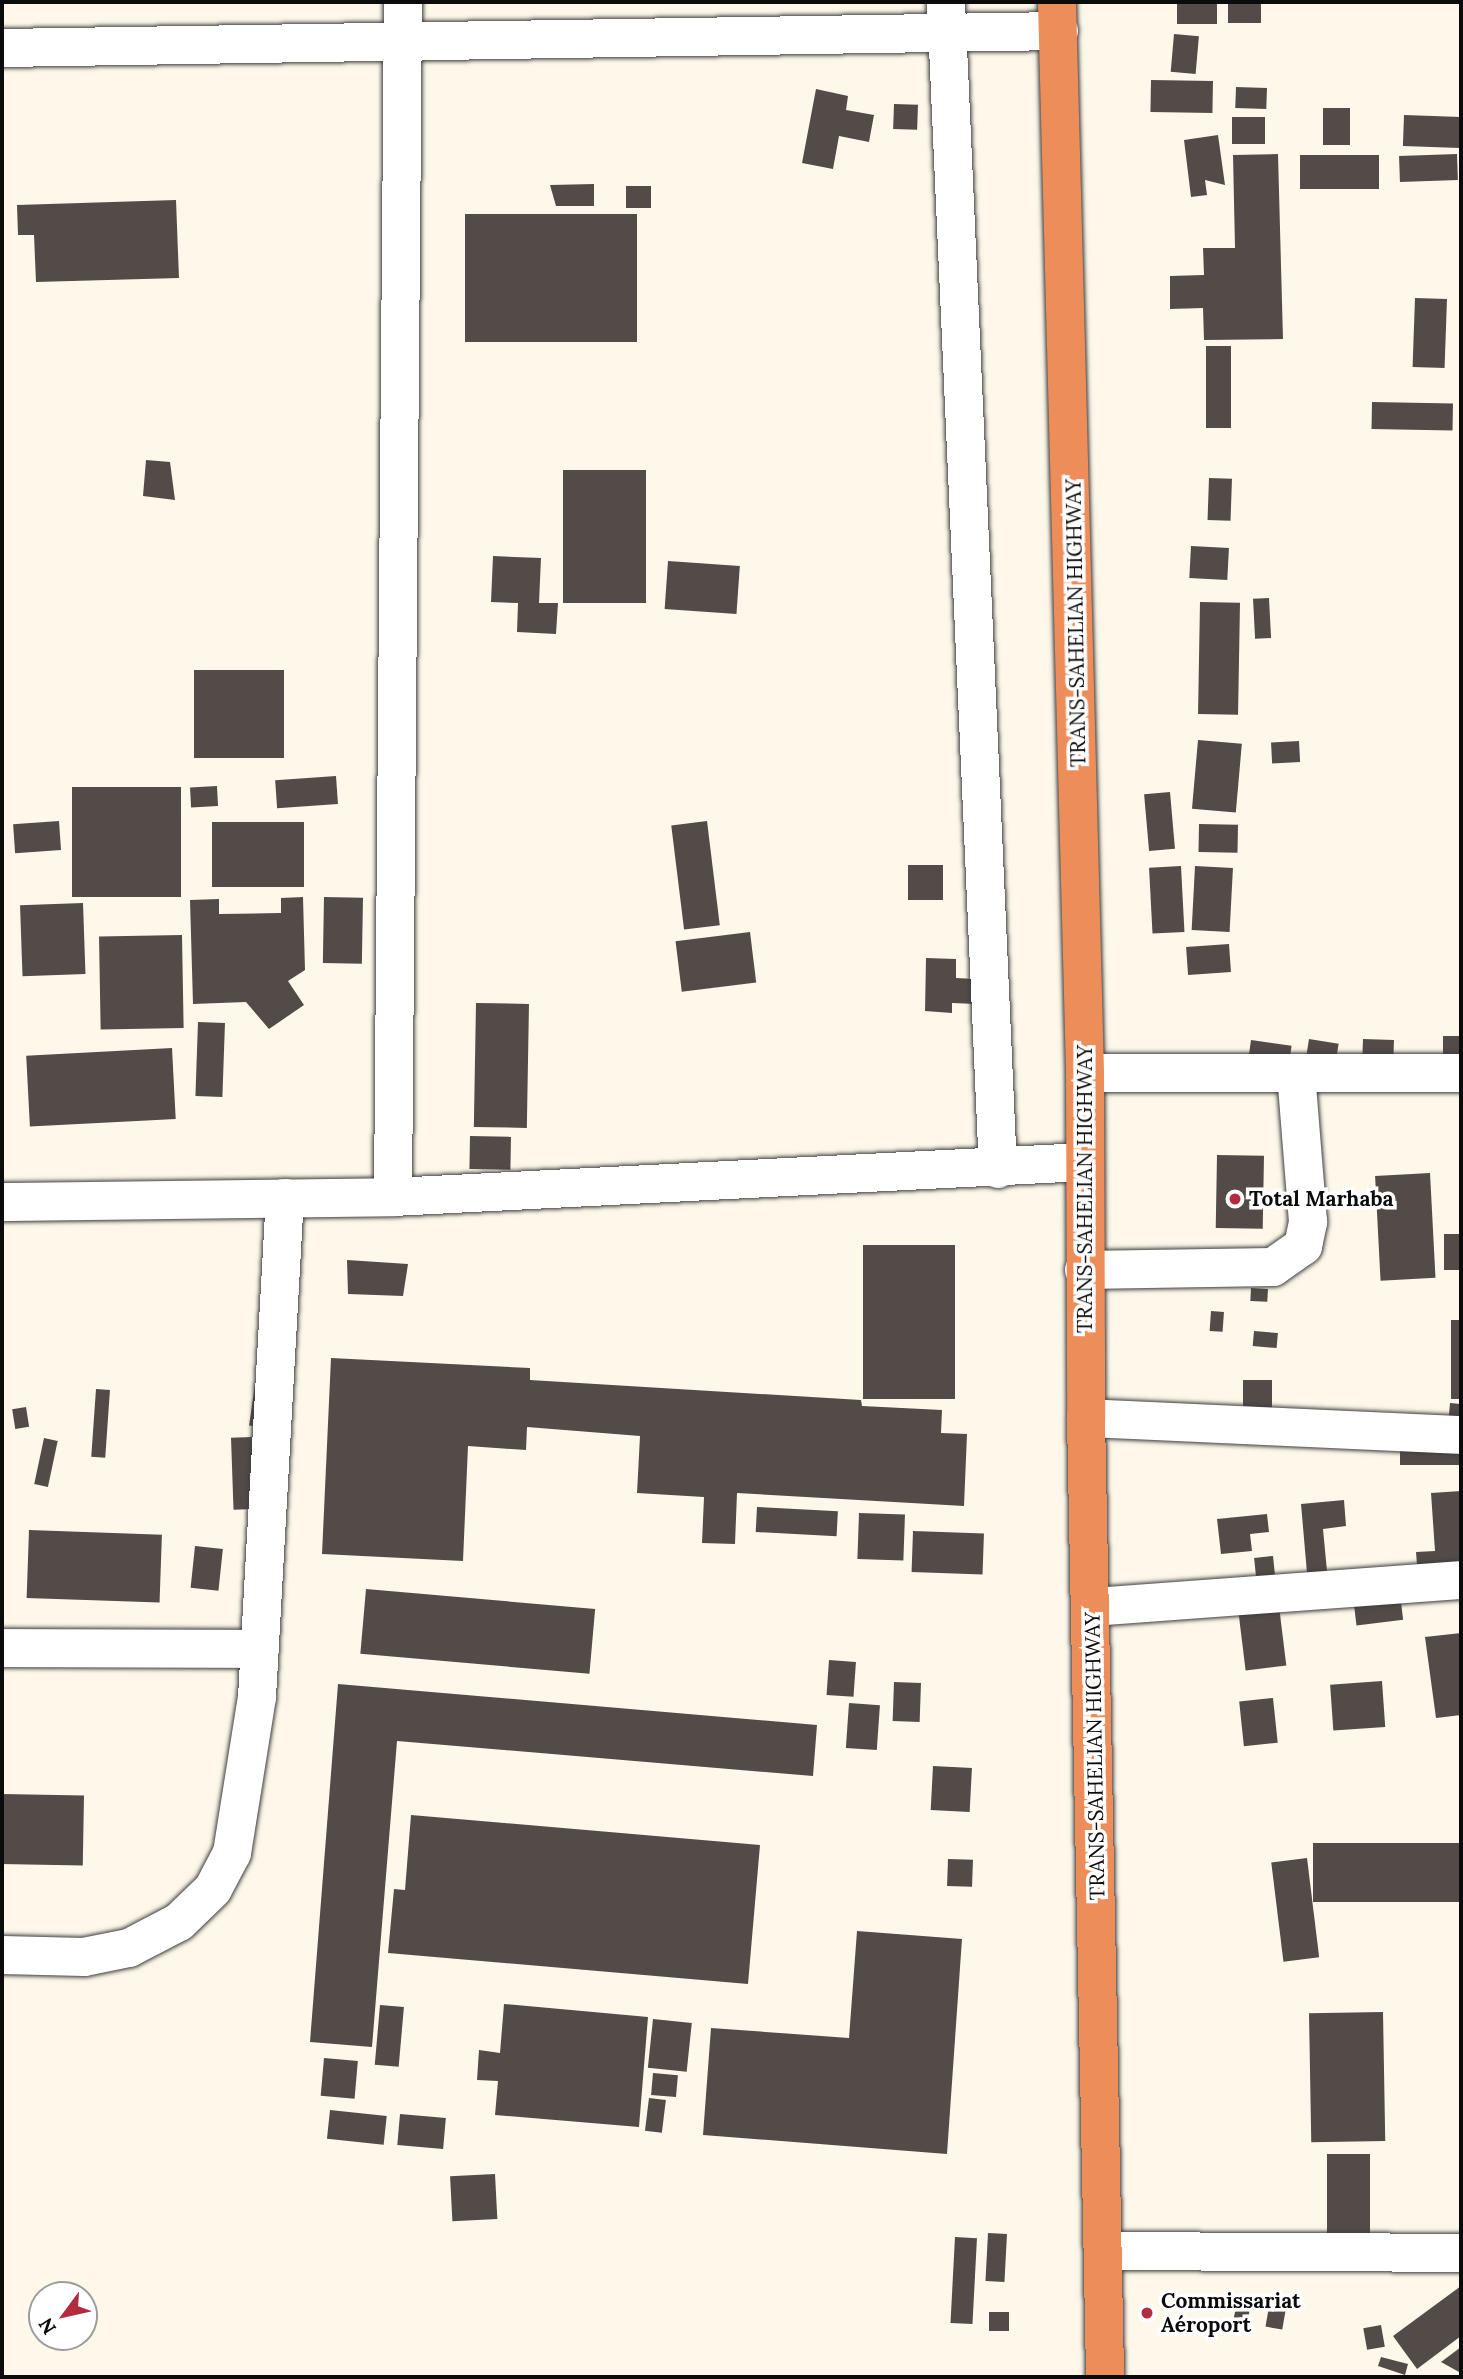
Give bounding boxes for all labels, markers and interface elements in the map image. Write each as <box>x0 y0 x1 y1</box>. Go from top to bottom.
street label: TRANS-SAHELIAN HIGHWAY <box>1061 479 1091 767</box>
street label: TRANS-SAHELIAN HIGHWAY <box>1072 1045 1098 1333</box>
place label: Total Marhaba <box>1249 1186 1393 1212</box>
marker: Total Marhaba <box>1227 1191 1243 1207</box>
street label: TRANS-SAHELIAN HIGHWAY <box>1080 1612 1110 1900</box>
north arrow <box>28 2281 98 2351</box>
place label: Commissariat Aéroport <box>1161 2288 1301 2338</box>
marker: Commissariat Aéroport <box>1139 2305 1155 2321</box>
text: N <box>33 2314 61 2339</box>

